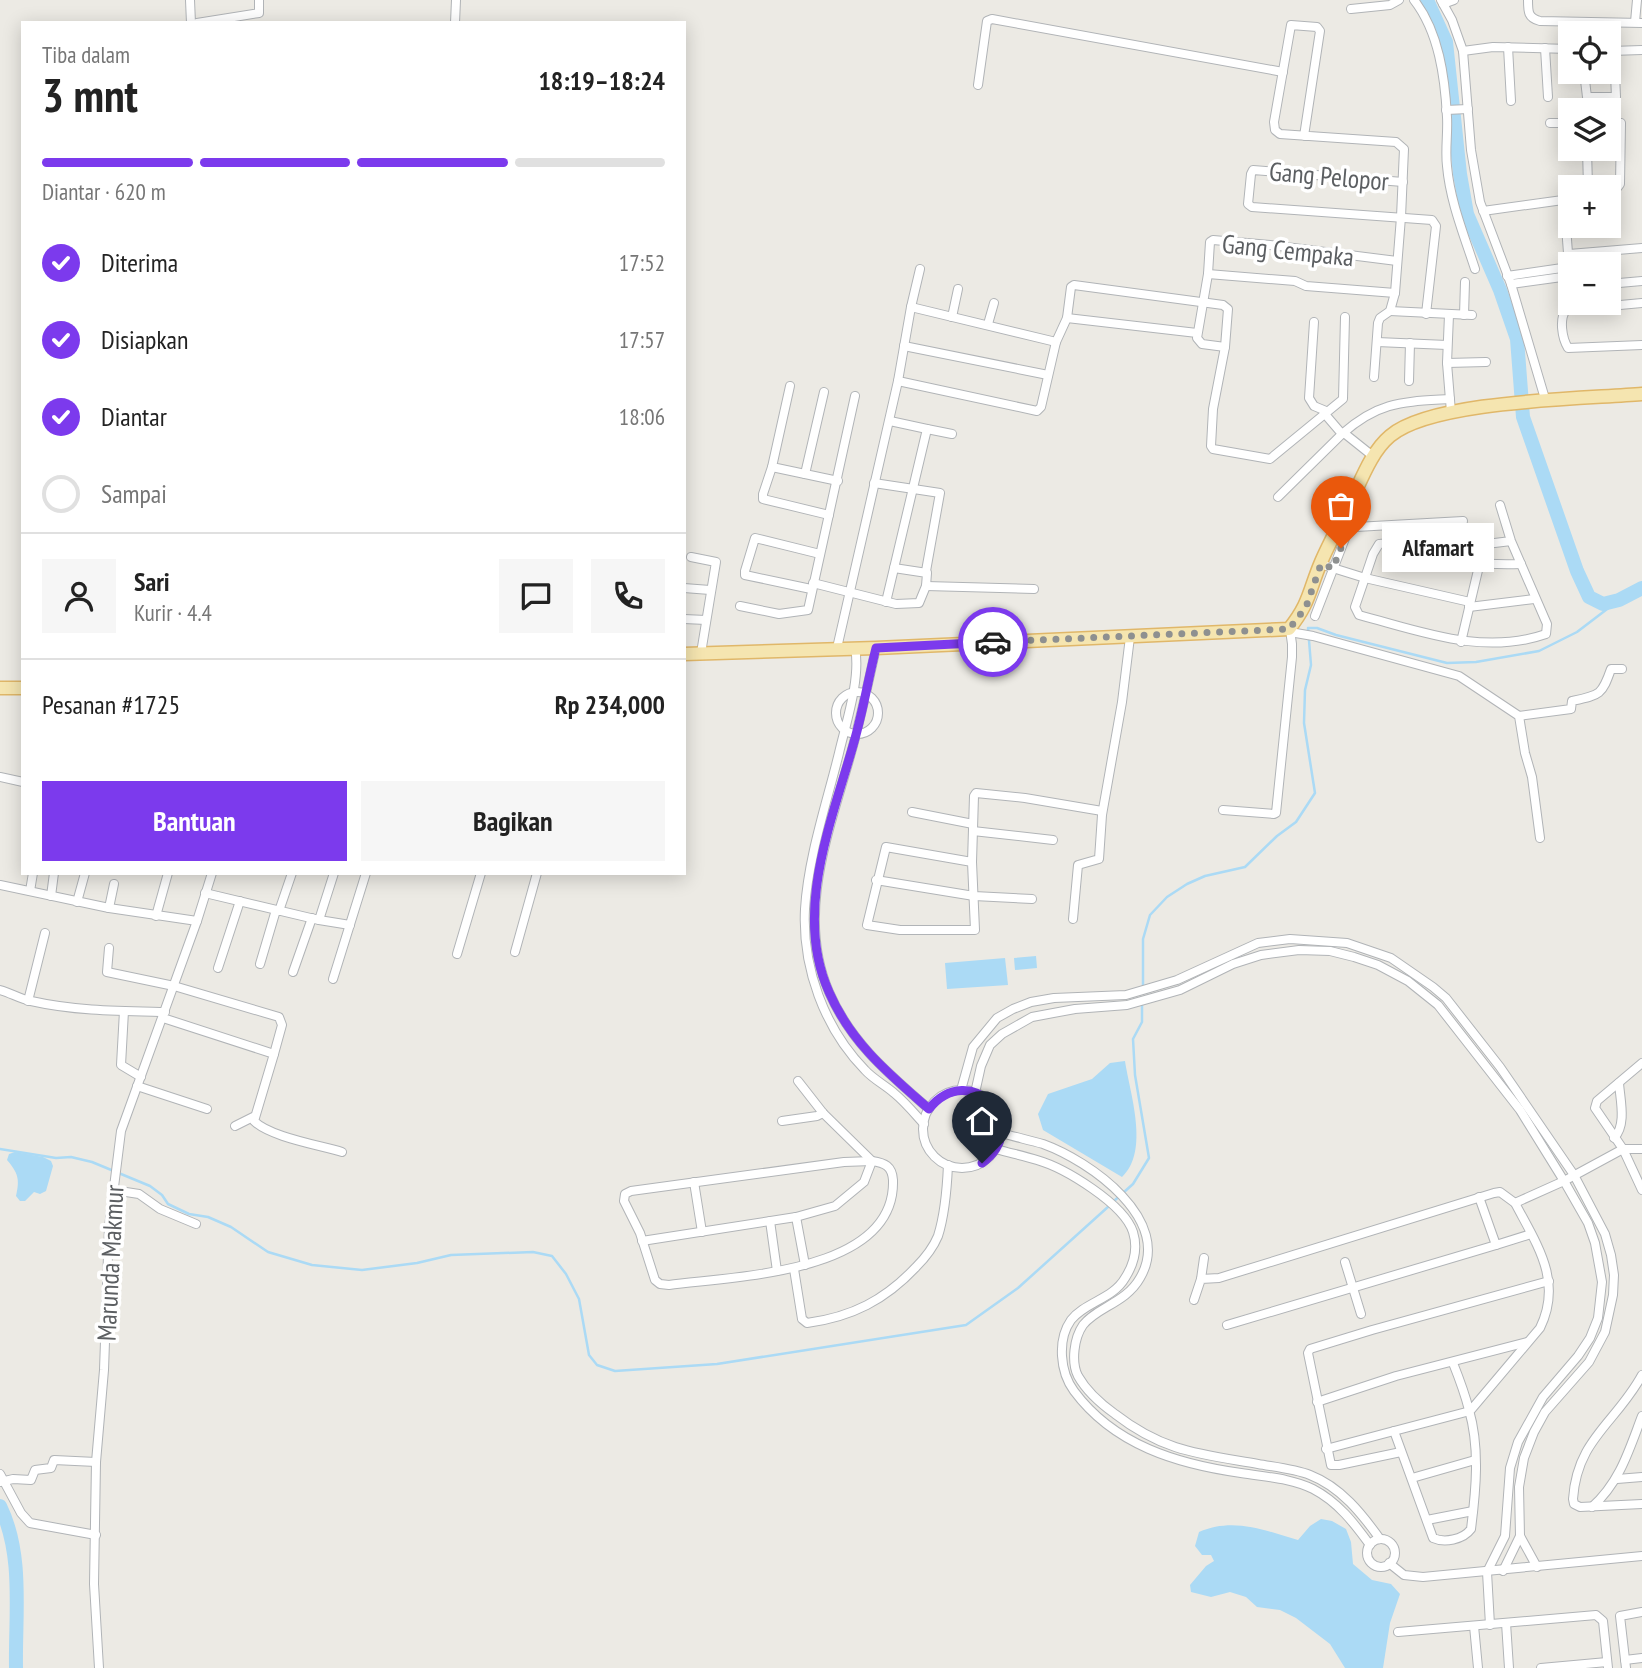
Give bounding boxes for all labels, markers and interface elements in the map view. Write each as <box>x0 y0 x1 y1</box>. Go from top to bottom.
map controls <box>1558 21 1621 315</box>
button: locate <box>1558 21 1621 84</box>
text: Tiba dalam <box>42 40 130 69</box>
text: 18:19–18:24 <box>538 64 665 97</box>
text: 3 mnt <box>42 65 138 125</box>
button: layers <box>1558 98 1621 161</box>
street label: Gang Pelopor <box>1268 154 1390 198</box>
button: + <box>1558 175 1621 238</box>
text: Diantar · 620 m <box>42 177 166 206</box>
street label: Gang Cempaka <box>1220 227 1356 273</box>
icon: check <box>42 244 80 282</box>
text: Diterima <box>101 246 178 279</box>
text: 17:52 <box>619 248 665 277</box>
button: − <box>1558 252 1621 315</box>
icon: check <box>42 321 80 359</box>
text: Disiapkan <box>101 323 188 356</box>
text: 17:57 <box>619 325 665 354</box>
icon: check <box>42 398 80 436</box>
text: Diantar <box>101 400 167 433</box>
text: 18:06 <box>619 402 665 431</box>
pin <box>1311 476 1371 548</box>
text: Sampai <box>101 477 167 510</box>
icon: bag <box>1322 487 1360 525</box>
callout: Alfamart <box>1383 524 1495 572</box>
text: Alfamart <box>1402 533 1474 562</box>
button: person <box>42 559 116 633</box>
button: chat <box>499 559 573 633</box>
button: phone <box>591 559 665 633</box>
text: Sari <box>134 565 170 598</box>
text: Kurir · 4.4 <box>134 598 212 627</box>
courier <box>958 607 1028 677</box>
icon: car <box>974 623 1012 661</box>
text: Pesanan #1725 <box>42 688 180 721</box>
text: Rp 234,000 <box>555 688 665 721</box>
button: Bantuan <box>42 781 347 861</box>
button: Bagikan <box>361 781 665 861</box>
pin <box>952 1091 1012 1163</box>
icon: home <box>963 1102 1001 1140</box>
street label: Marunda Makmur <box>89 1184 131 1342</box>

